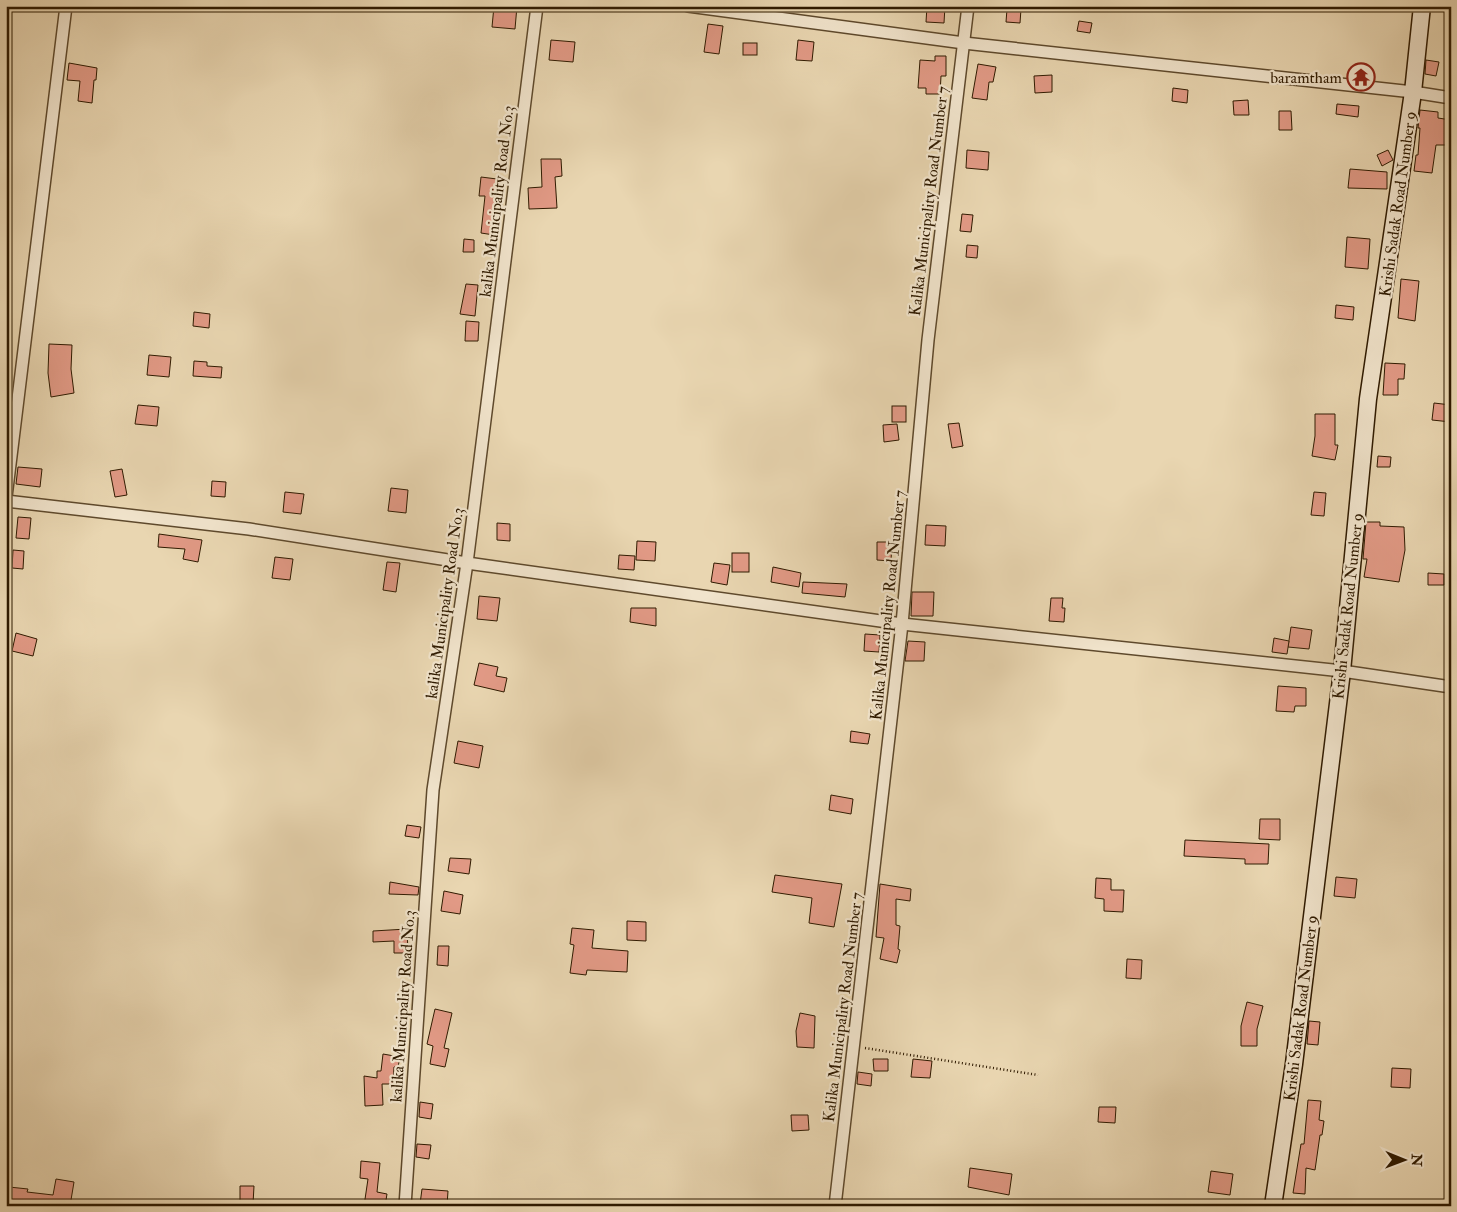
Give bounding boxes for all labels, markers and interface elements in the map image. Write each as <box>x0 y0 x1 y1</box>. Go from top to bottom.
temple icon: baramtham <box>1346 62 1376 92</box>
place label: baramtham <box>1270 68 1343 88</box>
street label: Kalika Municipality Road Number 7 <box>905 84 954 317</box>
street label: kalika Municipality Road No.3 <box>475 104 520 298</box>
street label: Krishi Sadak Road Number 9 <box>1375 110 1421 298</box>
street label: Kalika Municipality Road Number 7 <box>866 488 911 721</box>
street label: kalika Municipality Road No.3 <box>422 506 469 700</box>
street label: Krishi Sadak Road Number 9 <box>1328 512 1368 700</box>
street label: Kalika Municipality Road Number 7 <box>819 890 868 1123</box>
street label: kalika Municipality Road No.3 <box>386 909 421 1103</box>
street label: Krishi Sadak Road Number 9 <box>1280 914 1322 1102</box>
north arrow <box>1380 1134 1430 1184</box>
text: N <box>1408 1153 1425 1167</box>

